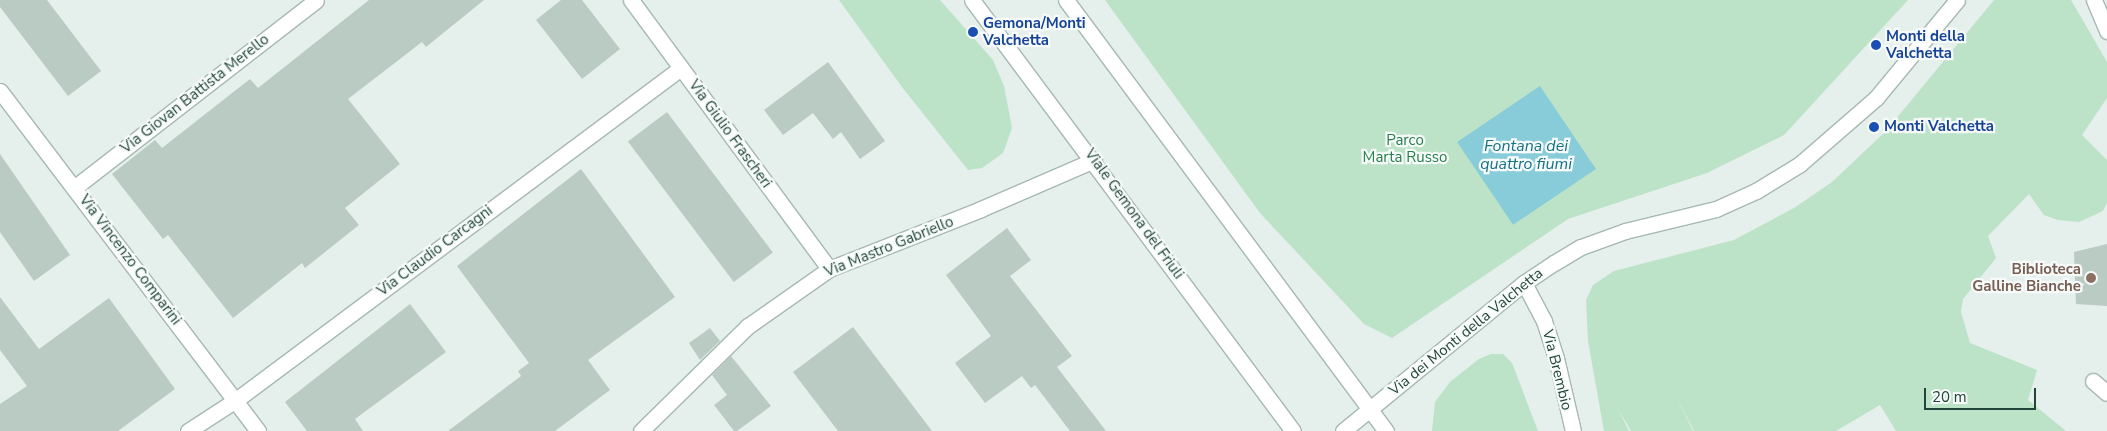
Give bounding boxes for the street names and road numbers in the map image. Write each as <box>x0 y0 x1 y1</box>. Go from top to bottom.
street label: Via Giovan Battista Merello <box>117 30 273 158</box>
street label: Via Giulio Frascheri <box>685 76 775 192</box>
street label: Viale Gemona del Friuli <box>1081 145 1187 283</box>
street label: Via Vincenzo Comparini <box>75 191 185 329</box>
street label: Via Claudio Carcagni <box>374 202 496 300</box>
street label: Via Mastro Gabriello <box>822 213 956 281</box>
street label: Via dei Monti della Valchetta <box>1385 264 1547 400</box>
street label: Via Brembio <box>1538 328 1576 412</box>

